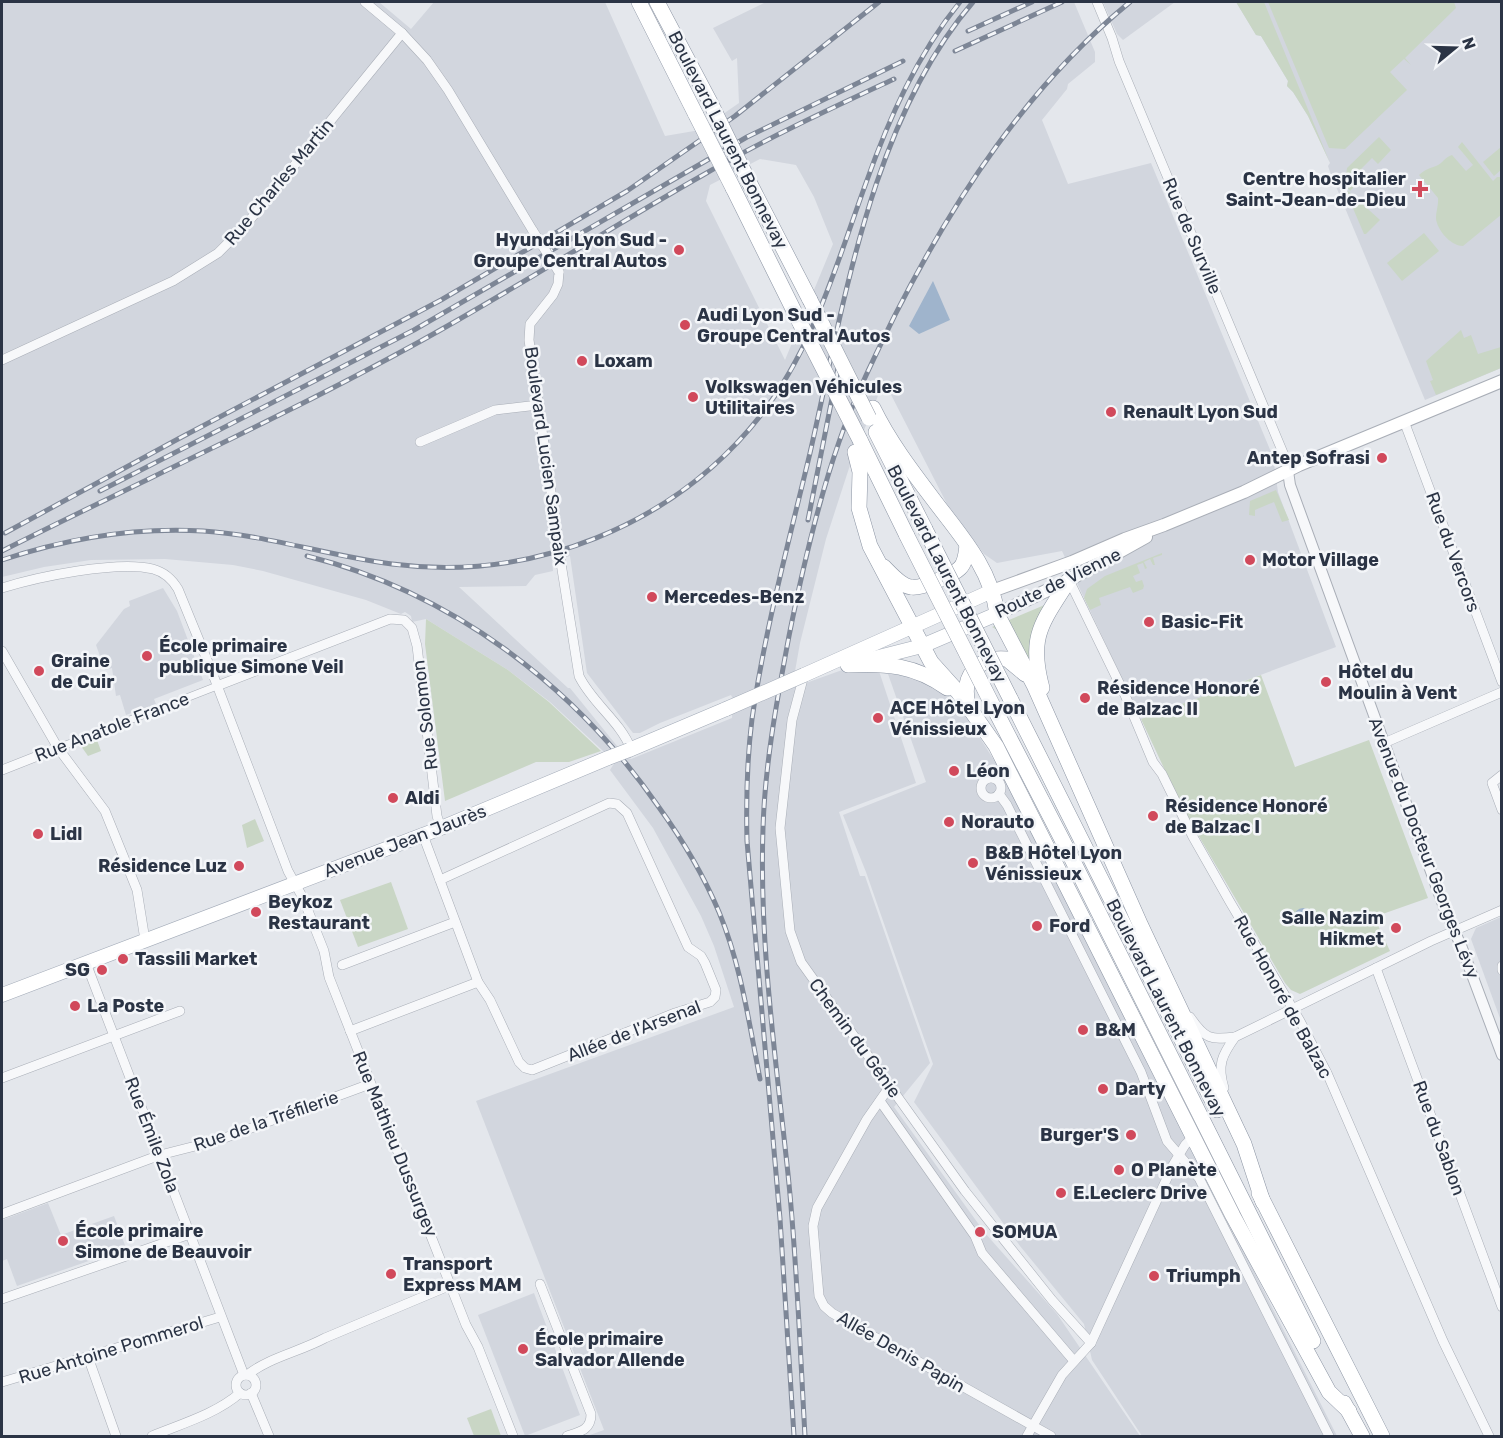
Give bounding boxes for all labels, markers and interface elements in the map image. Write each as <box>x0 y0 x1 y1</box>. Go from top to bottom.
north arrow <box>1425 18 1485 78</box>
street label: Boulevard Laurent Bonnevay <box>663 27 793 253</box>
text: N <box>1458 35 1480 52</box>
street label: Rue Charles Martin <box>220 114 338 250</box>
place label: Centre hospitalier Saint-Jean-de-Dieu <box>1226 168 1406 211</box>
street label: Rue de Surville <box>1158 174 1226 298</box>
marker: Centre hospitalier Saint-Jean-de-Dieu <box>1411 180 1429 198</box>
place label: Hyundai Lyon Sud - Groupe Central Autos <box>473 229 667 272</box>
marker: Hyundai Lyon Sud - Groupe Central Autos <box>672 243 686 257</box>
place label: Audi Lyon Sud - Groupe Central Autos <box>697 304 891 347</box>
marker: Audi Lyon Sud - Groupe Central Autos <box>678 318 692 332</box>
street label: Boulevard Lucien Sampaix <box>520 345 572 567</box>
place label: Loxam <box>594 350 653 372</box>
marker: Loxam <box>575 354 589 368</box>
place label: Volkswagen Véhicules Utilitaires <box>705 376 902 419</box>
marker: Volkswagen Véhicules Utilitaires <box>686 390 700 404</box>
place label: Renault Lyon Sud <box>1123 401 1278 423</box>
marker: Renault Lyon Sud <box>1104 405 1118 419</box>
place label: Antep Sofrasi <box>1247 447 1370 469</box>
marker: Antep Sofrasi <box>1375 451 1389 465</box>
street label: Boulevard Laurent Bonnevay <box>882 461 1012 687</box>
street label: Rue du Vercors <box>1421 489 1485 615</box>
street label: Route de Vienne <box>992 543 1124 623</box>
place label: Motor Village <box>1262 549 1379 571</box>
marker: Motor Village <box>1243 553 1257 567</box>
place label: Mercedes-Benz <box>664 586 804 608</box>
marker: Mercedes-Benz <box>645 590 659 604</box>
place label: Basic-Fit <box>1161 611 1243 633</box>
marker: Basic-Fit <box>1142 615 1156 629</box>
place label: École primaire publique Simone Veil <box>159 635 344 678</box>
marker: École primaire publique Simone Veil <box>140 649 154 663</box>
place label: Graine de Cuir <box>51 650 114 693</box>
street label: Rue Solomon <box>407 659 443 771</box>
place label: Hôtel du Moulin à Vent <box>1338 661 1457 704</box>
marker: Graine de Cuir <box>32 664 46 678</box>
marker: Hôtel du Moulin à Vent <box>1319 675 1333 689</box>
place label: Résidence Honoré de Balzac II <box>1097 677 1260 720</box>
street label: Rue Anatole France <box>32 687 192 767</box>
marker: Résidence Honoré de Balzac II <box>1078 691 1092 705</box>
place label: ACE Hôtel Lyon Vénissieux <box>890 697 1025 740</box>
marker: ACE Hôtel Lyon Vénissieux <box>871 711 885 725</box>
street label: Avenue du Docteur Georges Lévy <box>1364 714 1484 982</box>
place label: Léon <box>966 760 1010 782</box>
marker: Léon <box>947 764 961 778</box>
place label: Aldi <box>405 787 440 809</box>
marker: Aldi <box>386 791 400 805</box>
place label: Résidence Honoré de Balzac I <box>1165 795 1328 838</box>
street label: Avenue Jean Jaurès <box>321 800 489 882</box>
marker: Résidence Honoré de Balzac I <box>1146 809 1160 823</box>
place label: Norauto <box>961 811 1035 833</box>
marker: Norauto <box>942 815 956 829</box>
place label: Lidl <box>50 823 82 845</box>
marker: Lidl <box>31 827 45 841</box>
place label: B&B Hôtel Lyon Vénissieux <box>985 842 1122 885</box>
place label: Résidence Luz <box>98 855 227 877</box>
marker: B&B Hôtel Lyon Vénissieux <box>966 856 980 870</box>
marker: Résidence Luz <box>232 859 246 873</box>
place label: Beykoz Restaurant <box>268 891 370 934</box>
street label: Boulevard Laurent Bonnevay <box>1101 895 1231 1121</box>
marker: Beykoz Restaurant <box>249 905 263 919</box>
place label: Salle Nazim Hikmet <box>1281 907 1384 950</box>
street label: Rue Honoré de Balzac <box>1229 912 1337 1083</box>
place label: Ford <box>1049 915 1090 937</box>
marker: Ford <box>1030 919 1044 933</box>
marker: Salle Nazim Hikmet <box>1389 921 1403 935</box>
place label: Tassili Market <box>135 948 257 970</box>
marker: Tassili Market <box>116 952 130 966</box>
place label: SG <box>65 959 90 981</box>
marker: SG <box>95 963 109 977</box>
street label: Chemin du Génie <box>804 974 906 1102</box>
place label: La Poste <box>87 995 165 1017</box>
street label: Allée de l'Arsenal <box>564 995 704 1067</box>
marker: La Poste <box>68 999 82 1013</box>
place label: B&M <box>1095 1019 1136 1041</box>
marker: B&M <box>1076 1023 1090 1037</box>
street label: Rue Mathieu Dussurgey <box>348 1048 442 1240</box>
street label: Rue Émile Zola <box>120 1074 184 1196</box>
place label: Darty <box>1115 1078 1166 1100</box>
street label: Rue du Sablon <box>1408 1078 1470 1198</box>
marker: Darty <box>1096 1082 1110 1096</box>
street label: Rue de la Tréfilerie <box>191 1086 341 1156</box>
place label: Burger'S <box>1040 1124 1119 1146</box>
marker: Burger'S <box>1124 1128 1138 1142</box>
place label: O Planète <box>1131 1159 1217 1181</box>
marker: O Planète <box>1112 1163 1126 1177</box>
place label: E.Leclerc Drive <box>1073 1182 1207 1204</box>
marker: E.Leclerc Drive <box>1054 1186 1068 1200</box>
place label: École primaire Simone de Beauvoir <box>75 1220 252 1263</box>
place label: SOMUA <box>992 1221 1057 1243</box>
marker: SOMUA <box>973 1225 987 1239</box>
marker: École primaire Simone de Beauvoir <box>56 1234 70 1248</box>
place label: Transport Express MAM <box>403 1253 522 1296</box>
place label: Triumph <box>1166 1265 1241 1287</box>
marker: Transport Express MAM <box>384 1267 398 1281</box>
marker: Triumph <box>1147 1269 1161 1283</box>
street label: Allée Denis Papin <box>833 1306 969 1398</box>
street label: Rue Antoine Pommerol <box>16 1311 206 1389</box>
place label: École primaire Salvador Allende <box>535 1328 685 1371</box>
marker: École primaire Salvador Allende <box>516 1342 530 1356</box>

